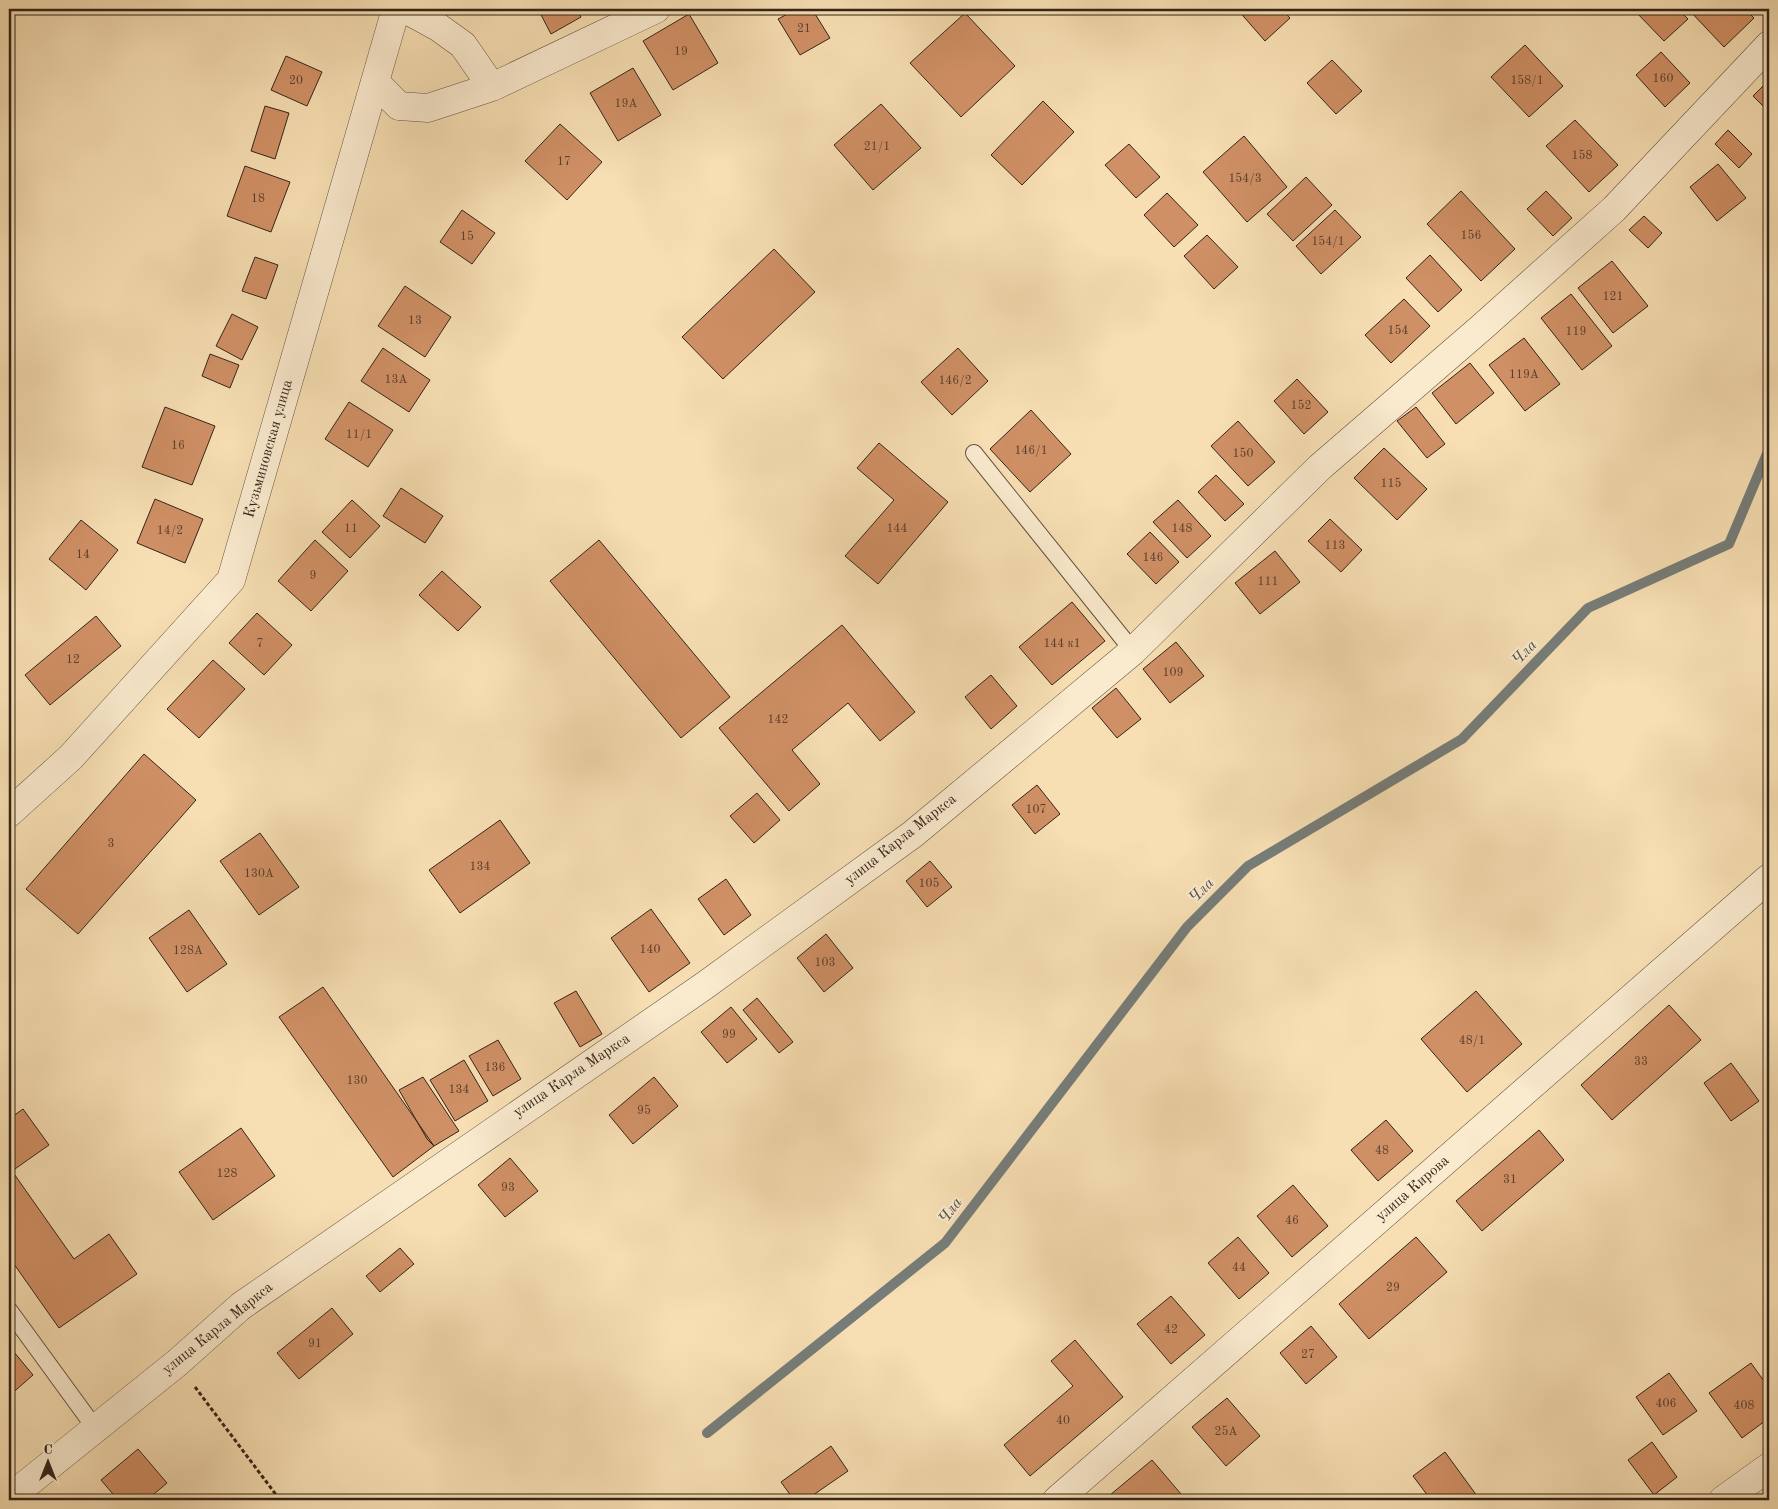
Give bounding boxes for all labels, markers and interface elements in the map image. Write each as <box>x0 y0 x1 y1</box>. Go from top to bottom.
house number: 21 <box>797 23 811 35</box>
house number: 19 <box>674 46 688 58</box>
house number: 160 <box>1653 73 1673 85</box>
house number: 158/1 <box>1510 74 1544 87</box>
house number: 20 <box>289 75 303 87</box>
house number: 19А <box>614 98 638 110</box>
house number: 21/1 <box>864 141 890 153</box>
house number: 158 <box>1572 149 1592 162</box>
house number: 17 <box>557 156 571 168</box>
house number: 154/3 <box>1228 172 1262 185</box>
house number: 18 <box>251 193 265 205</box>
house number: 156 <box>1461 229 1481 242</box>
house number: 15 <box>460 230 474 243</box>
house number: 154/1 <box>1311 235 1345 248</box>
house number: 121 <box>1603 291 1623 303</box>
house number: 13 <box>408 315 422 327</box>
house number: 154 <box>1388 324 1408 337</box>
house number: 119 <box>1566 326 1586 338</box>
house number: 119А <box>1509 369 1539 381</box>
house number: 13А <box>384 374 408 386</box>
house number: 146/2 <box>938 375 972 387</box>
street label: Кузьминовская улица <box>242 378 296 520</box>
house number: 152 <box>1291 399 1311 412</box>
house number: 11/1 <box>346 429 372 441</box>
house number: 16 <box>171 440 185 452</box>
house number: 146/1 <box>1014 445 1048 457</box>
house number: 150 <box>1233 447 1253 460</box>
house number: 115 <box>1381 477 1401 490</box>
house number: 11 <box>344 523 358 535</box>
house number: 144 <box>887 523 907 535</box>
house number: 148 <box>1172 523 1192 535</box>
house number: 14/2 <box>157 525 183 537</box>
house number: 113 <box>1325 540 1345 552</box>
house number: 14 <box>76 549 90 561</box>
house number: 146 <box>1143 552 1163 564</box>
house number: 9 <box>310 570 316 582</box>
house number: 111 <box>1258 576 1278 588</box>
water label: Чла <box>1509 637 1541 669</box>
house number: 7 <box>257 638 263 650</box>
house number: 144 к1 <box>1043 638 1081 650</box>
house number: 12 <box>66 654 80 666</box>
house number: 109 <box>1163 667 1183 679</box>
house number: 142 <box>768 714 788 726</box>
street label: улица Карла Маркса <box>842 792 960 888</box>
house number: 107 <box>1026 804 1046 816</box>
house number: 3 <box>108 838 114 850</box>
house number: 134 <box>470 861 490 873</box>
house number: 130А <box>244 868 274 880</box>
water label: Чла <box>1186 875 1218 907</box>
house number: 105 <box>919 877 939 890</box>
house number: 140 <box>640 944 660 956</box>
house number: 128А <box>173 945 203 957</box>
house number: 103 <box>815 957 835 969</box>
house number: 99 <box>722 1029 736 1041</box>
street label: улица Карла Маркса <box>511 1031 633 1121</box>
house number: 48/1 <box>1459 1035 1485 1047</box>
house number: 33 <box>1634 1056 1648 1068</box>
house number: 136 <box>485 1062 505 1074</box>
house number: 130 <box>347 1075 367 1087</box>
house number: 134 <box>449 1084 469 1096</box>
house number: 95 <box>637 1104 651 1117</box>
house number: 48 <box>1375 1145 1389 1157</box>
street label: улица Кирова <box>1374 1153 1453 1225</box>
house number: 128 <box>217 1168 237 1180</box>
house number: 31 <box>1503 1174 1517 1186</box>
house number: 93 <box>501 1182 515 1194</box>
water label: Чла <box>936 1195 966 1227</box>
house number: 46 <box>1285 1215 1299 1227</box>
house number: 44 <box>1232 1262 1246 1274</box>
street label: улица Карла Маркса <box>160 1280 276 1378</box>
house number: 29 <box>1386 1282 1400 1294</box>
house number: 42 <box>1164 1324 1178 1336</box>
house number: 91 <box>308 1338 322 1350</box>
house number: 27 <box>1301 1349 1315 1361</box>
house number: 406 <box>1656 1398 1676 1410</box>
house number: 408 <box>1734 1400 1754 1412</box>
house number: 40 <box>1056 1415 1070 1427</box>
house number: 25А <box>1214 1425 1238 1438</box>
north arrow <box>22 1436 72 1486</box>
text: С <box>43 1443 53 1457</box>

